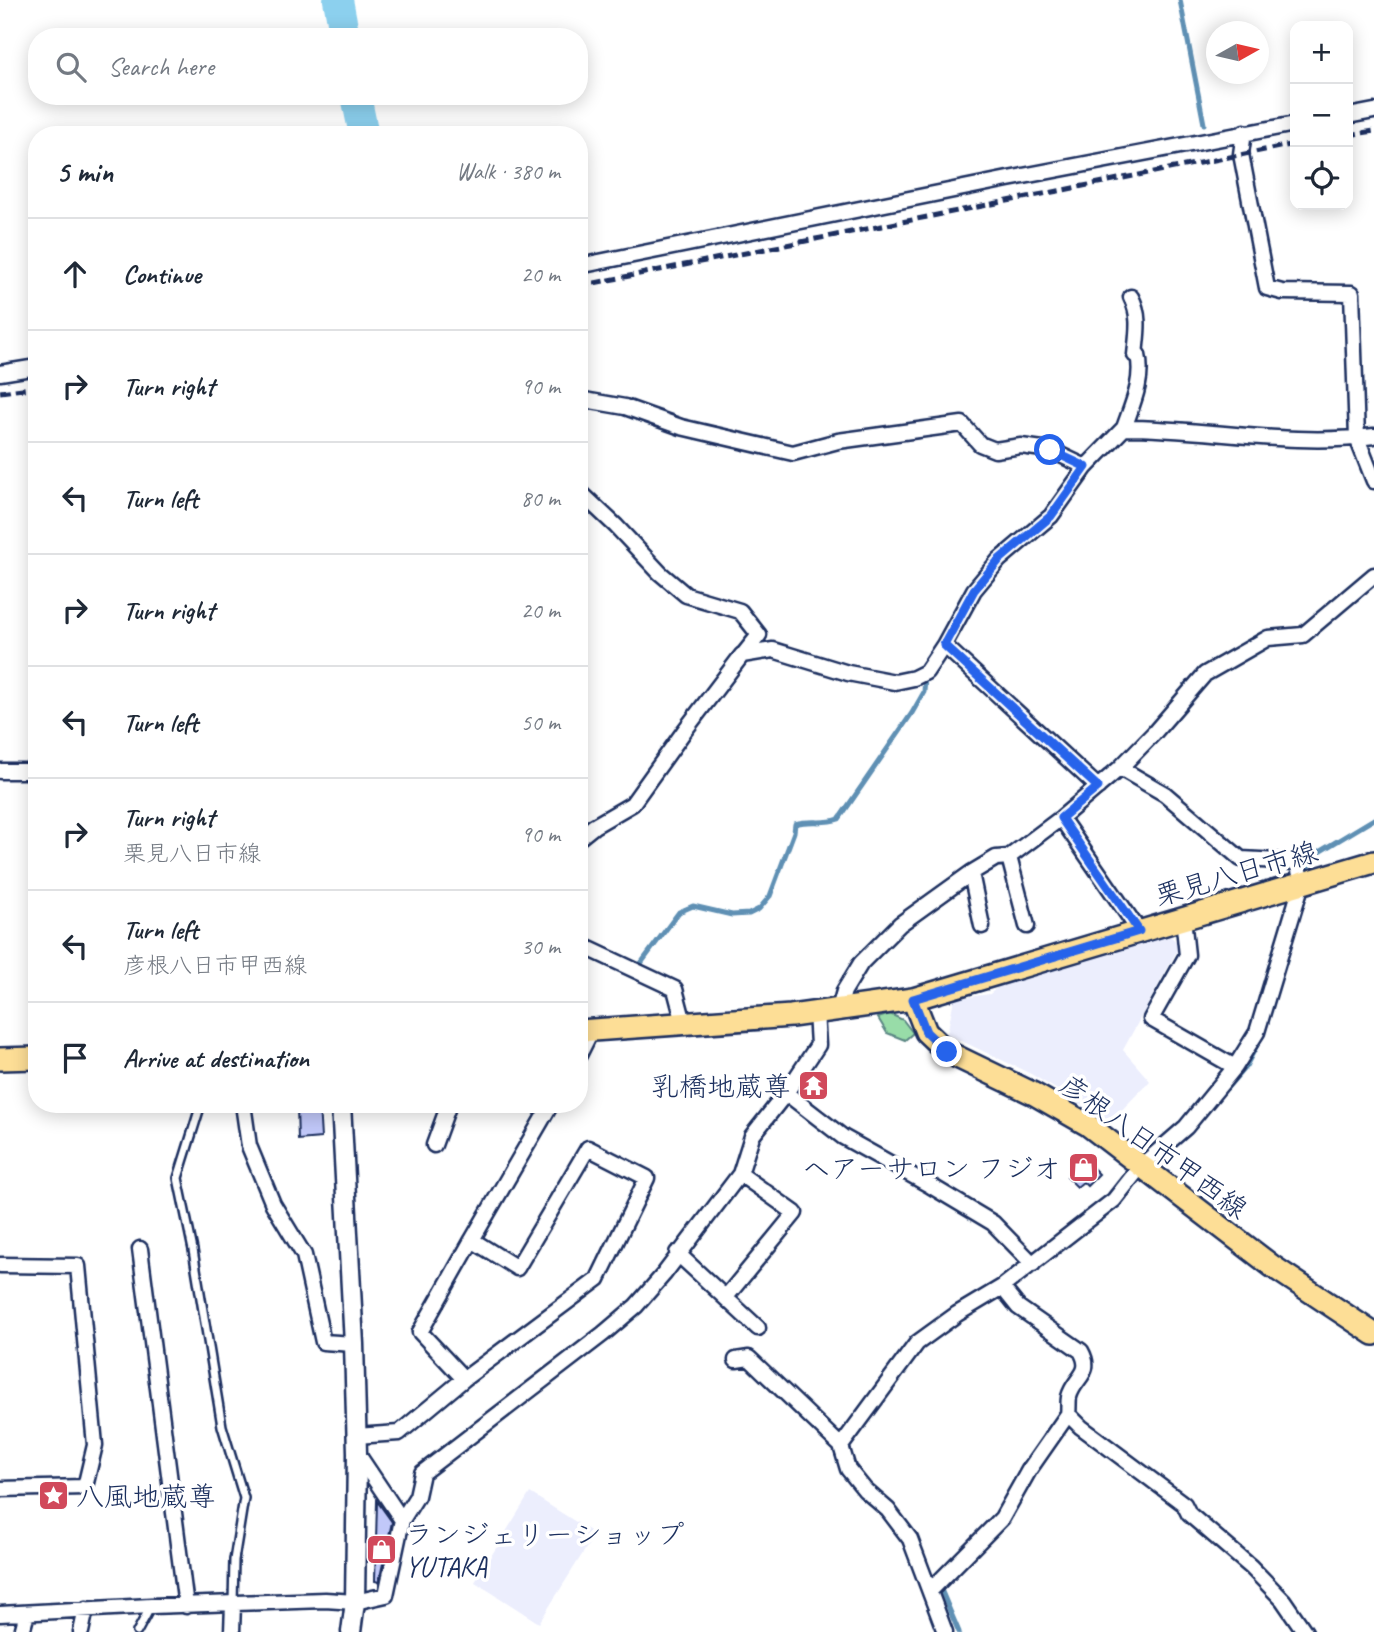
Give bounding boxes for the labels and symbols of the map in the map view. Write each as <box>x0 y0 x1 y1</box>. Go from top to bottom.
north arrow <box>1206 21 1269 84</box>
route start <box>1034 434 1065 465</box>
street label: 栗見八日市線 <box>1151 834 1322 913</box>
route end <box>931 1036 962 1067</box>
street label: 彦根八日市甲西線 <box>1053 1066 1255 1226</box>
place label: 乳橋地蔵尊 <box>651 1069 791 1104</box>
temple icon: 乳橋地蔵尊 <box>797 1069 831 1103</box>
place label: ヘアーサロン フジオ <box>802 1151 1061 1186</box>
shop icon: ヘアーサロン フジオ <box>1067 1151 1101 1185</box>
place icon: 八風地蔵尊 <box>36 1479 70 1513</box>
place label: 八風地蔵尊 <box>76 1479 216 1514</box>
place label: ランジェリーショップ YUTAKA <box>405 1517 684 1584</box>
shop icon: ランジェリーショップ YUTAKA <box>365 1533 399 1567</box>

